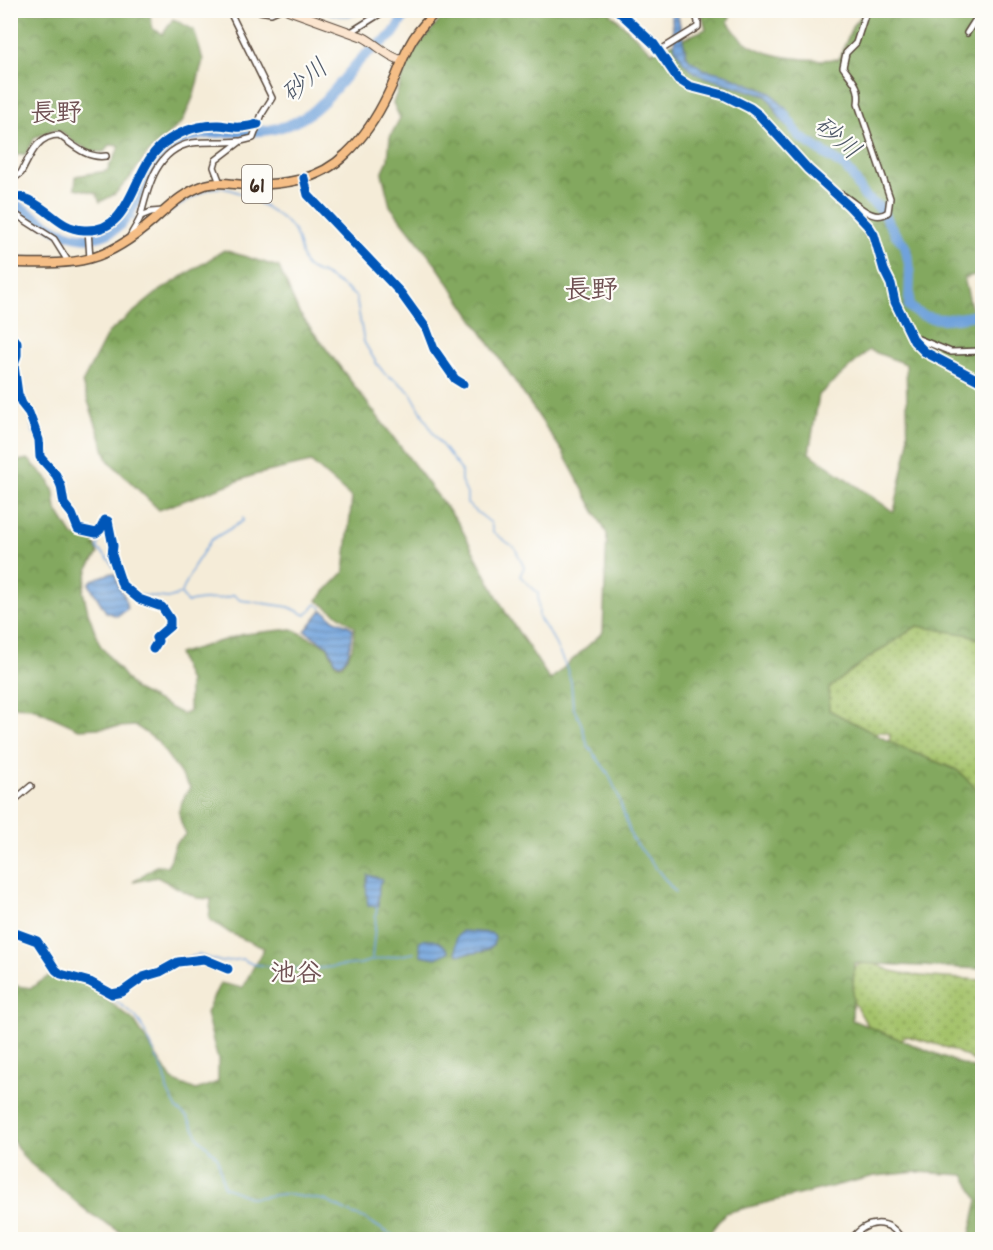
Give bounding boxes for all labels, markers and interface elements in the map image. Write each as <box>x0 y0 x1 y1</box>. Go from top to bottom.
water label: 砂川 <box>275 52 338 114</box>
district label: 長野 <box>30 97 82 134</box>
water label: 砂川 <box>804 109 868 171</box>
road number: 61 <box>242 165 272 203</box>
district label: 長野 <box>564 273 618 312</box>
district label: 池谷 <box>270 957 322 994</box>

